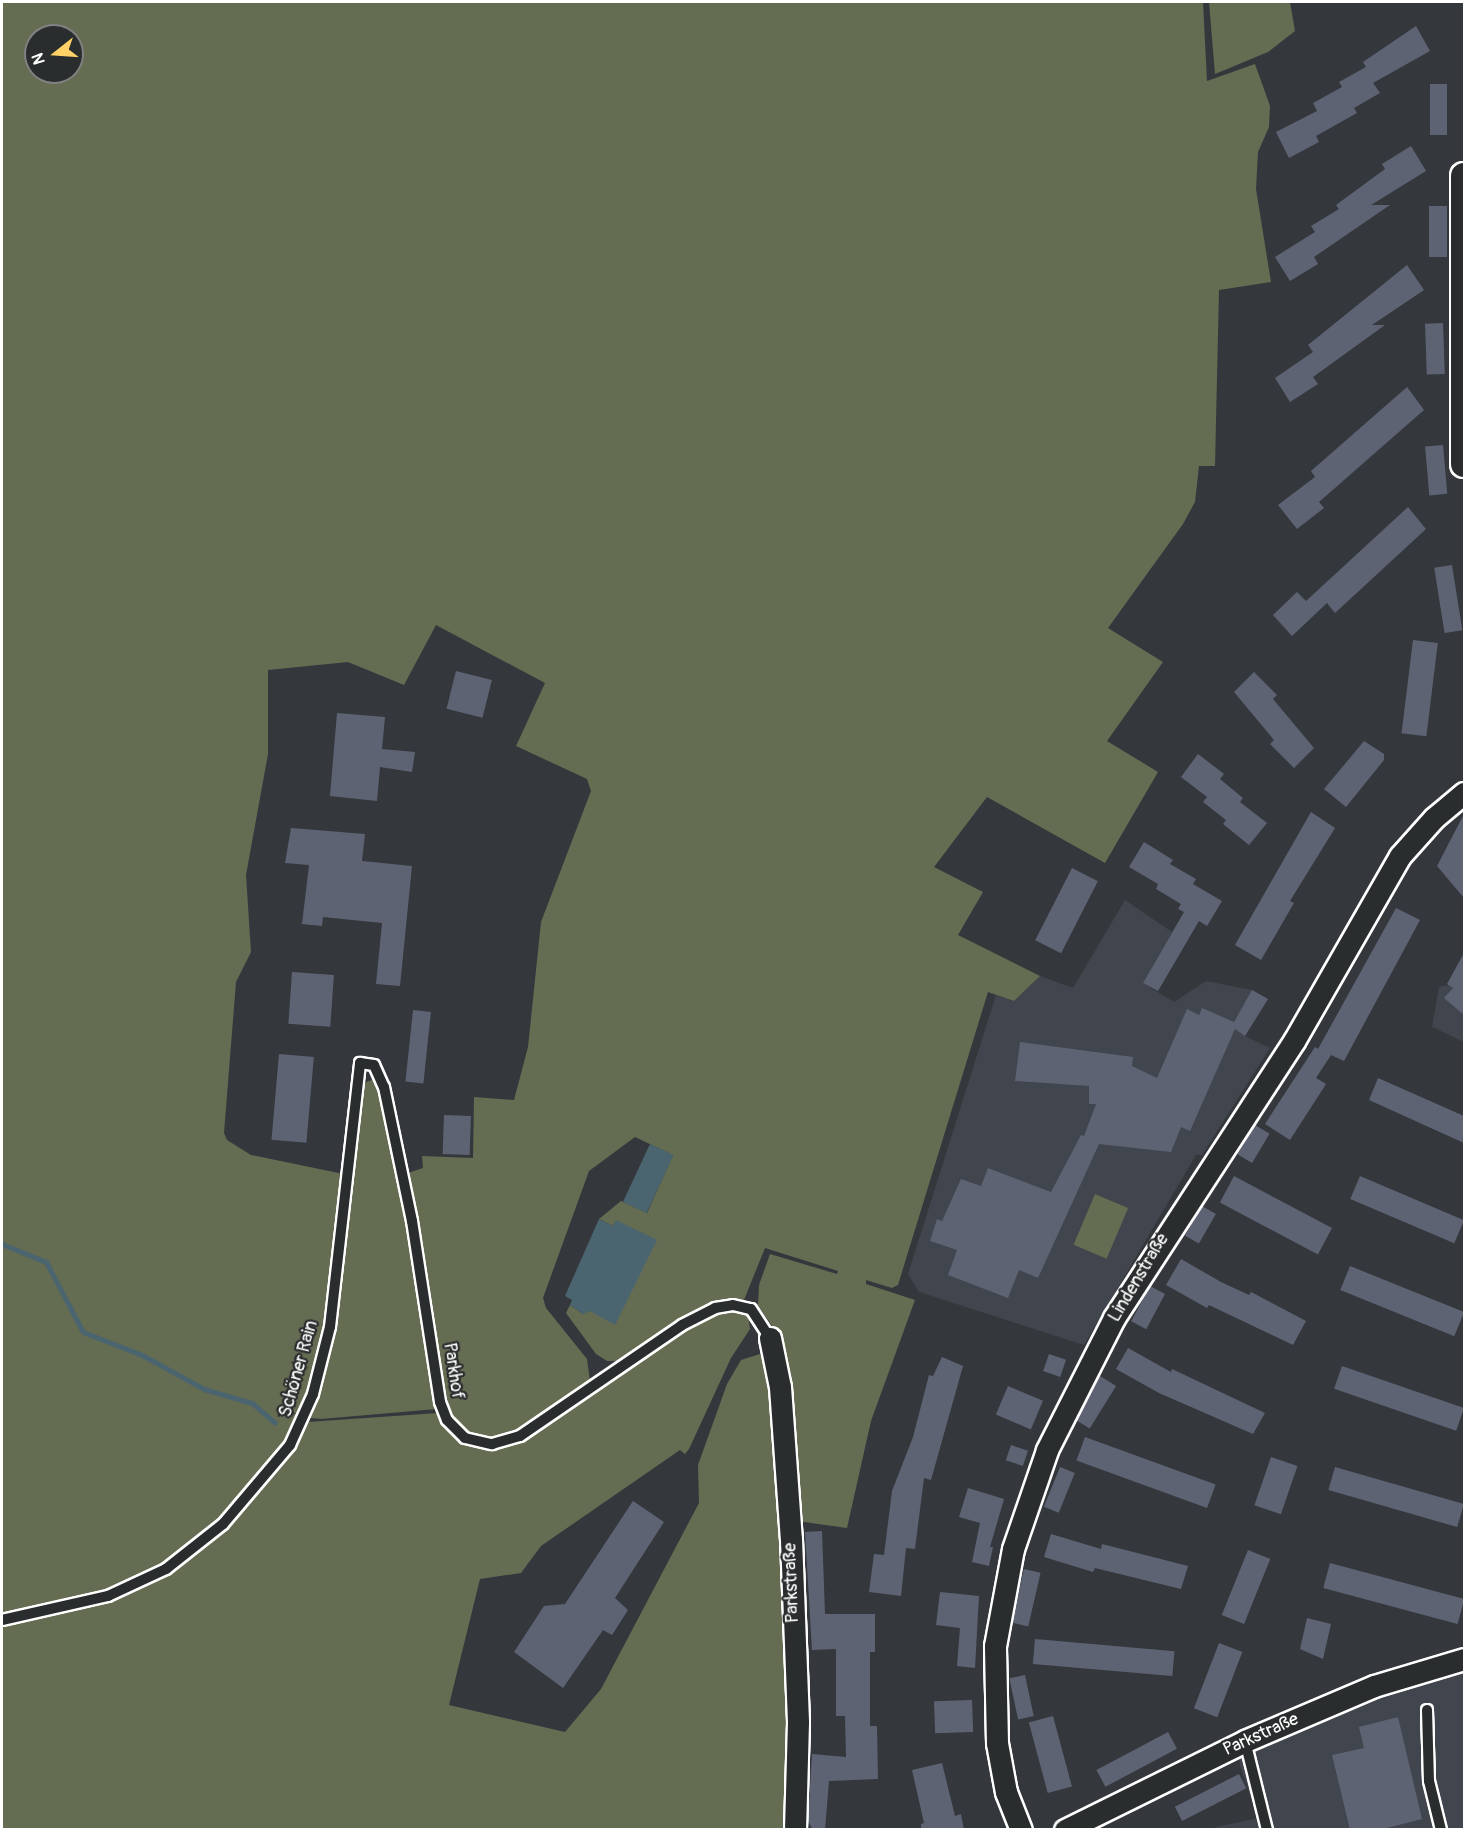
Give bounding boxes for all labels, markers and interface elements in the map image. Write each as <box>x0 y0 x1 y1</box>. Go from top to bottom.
north arrow <box>24 24 84 84</box>
text: N <box>28 51 50 67</box>
street label: Lindenstraße <box>1104 1230 1174 1326</box>
street label: Schöner Rain <box>275 1318 323 1420</box>
street label: Parkhof <box>438 1341 468 1401</box>
street label: Parkstraße <box>780 1542 804 1624</box>
street label: Parkstraße <box>1220 1709 1302 1761</box>

